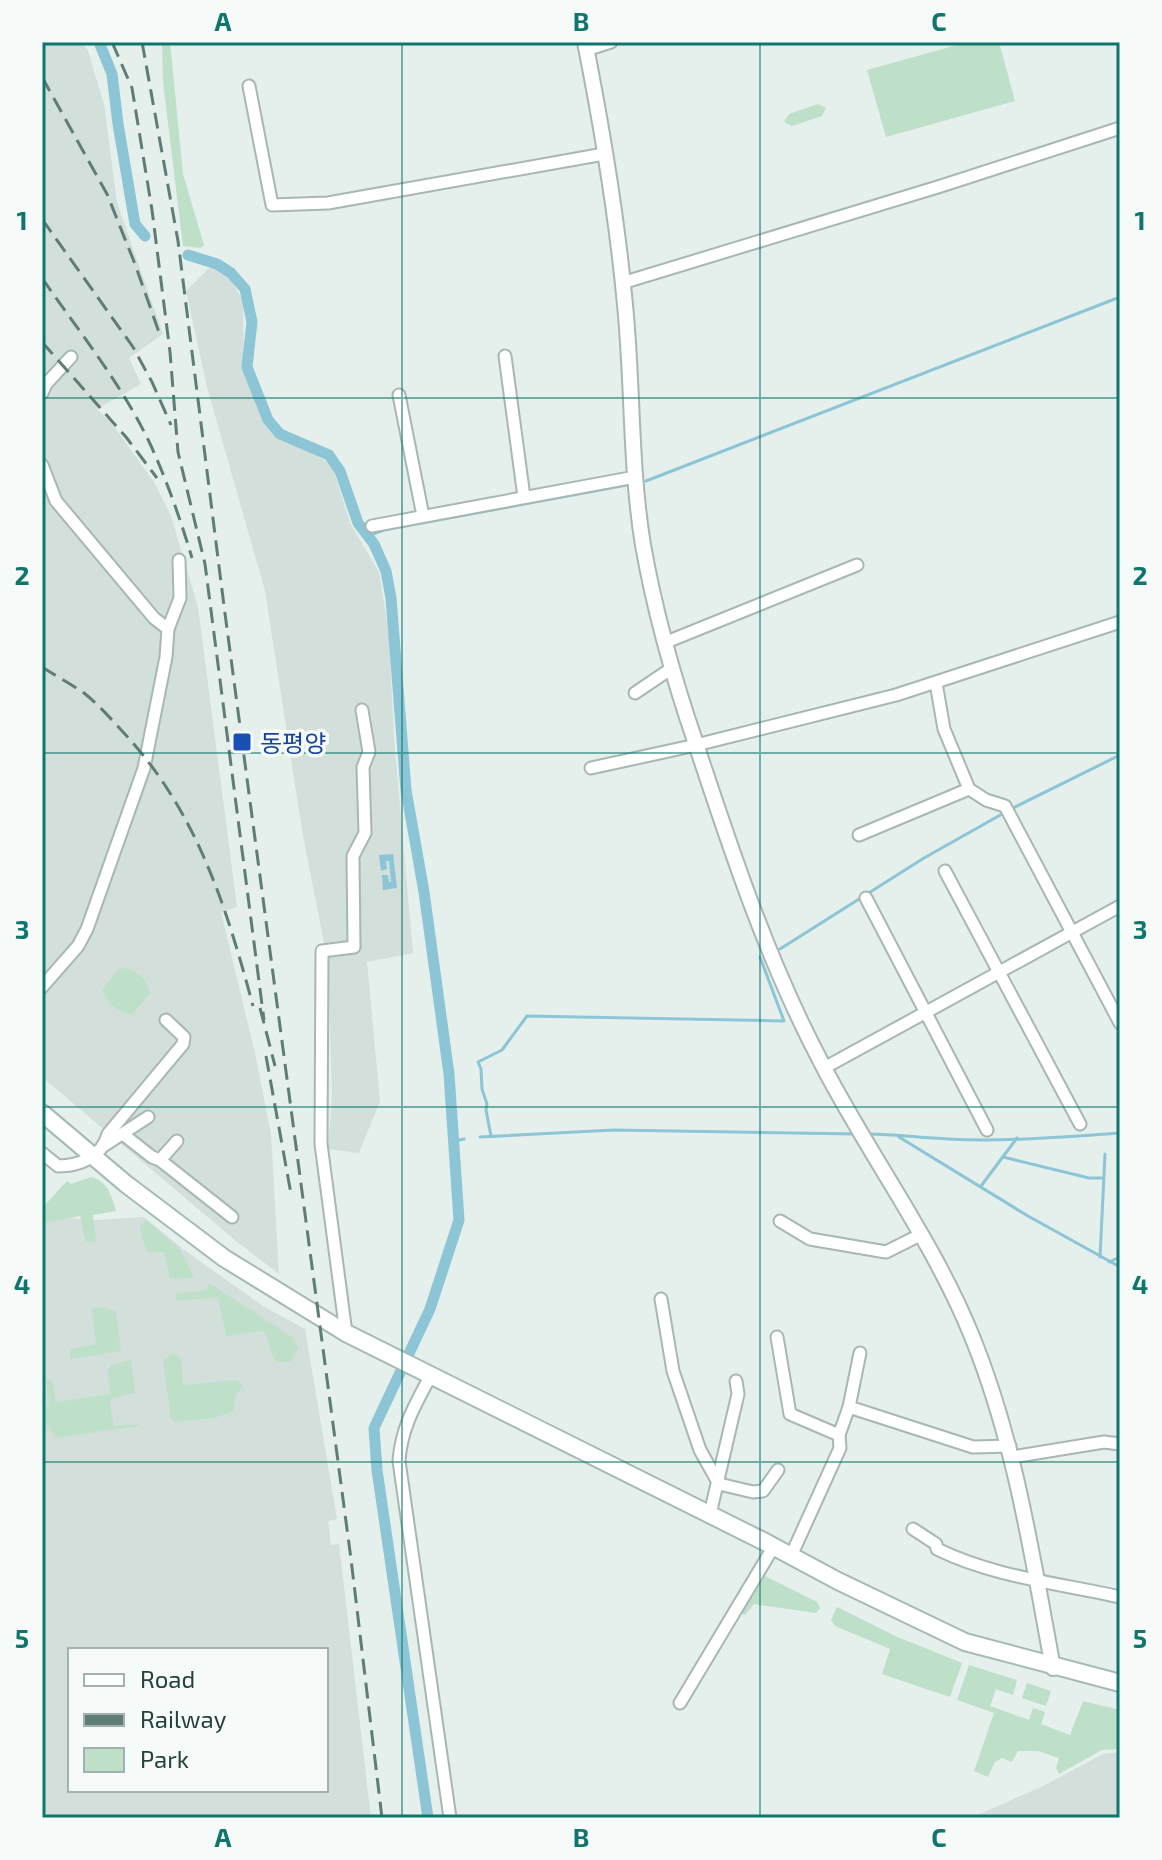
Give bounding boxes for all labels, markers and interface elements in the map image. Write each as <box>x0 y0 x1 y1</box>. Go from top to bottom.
text: A <box>215 5 232 36</box>
text: B <box>573 5 589 36</box>
text: C <box>931 5 947 36</box>
text: 1 <box>16 204 28 235</box>
text: 1 <box>1134 204 1146 235</box>
text: 2 <box>14 559 30 590</box>
text: 2 <box>1132 559 1148 590</box>
place label: 동평양 <box>260 728 326 757</box>
marker: 동평양 <box>231 731 253 753</box>
text: 3 <box>15 913 29 944</box>
text: 3 <box>1133 913 1147 944</box>
text: 4 <box>14 1268 30 1299</box>
text: 4 <box>1132 1268 1148 1299</box>
text: 5 <box>15 1622 29 1653</box>
text: 5 <box>1133 1622 1147 1653</box>
legend <box>68 1648 328 1792</box>
text: Road <box>140 1664 195 1693</box>
text: Railway <box>140 1704 227 1733</box>
text: Park <box>140 1744 189 1773</box>
text: A <box>215 1821 232 1852</box>
text: B <box>573 1821 589 1852</box>
text: C <box>931 1821 947 1852</box>

